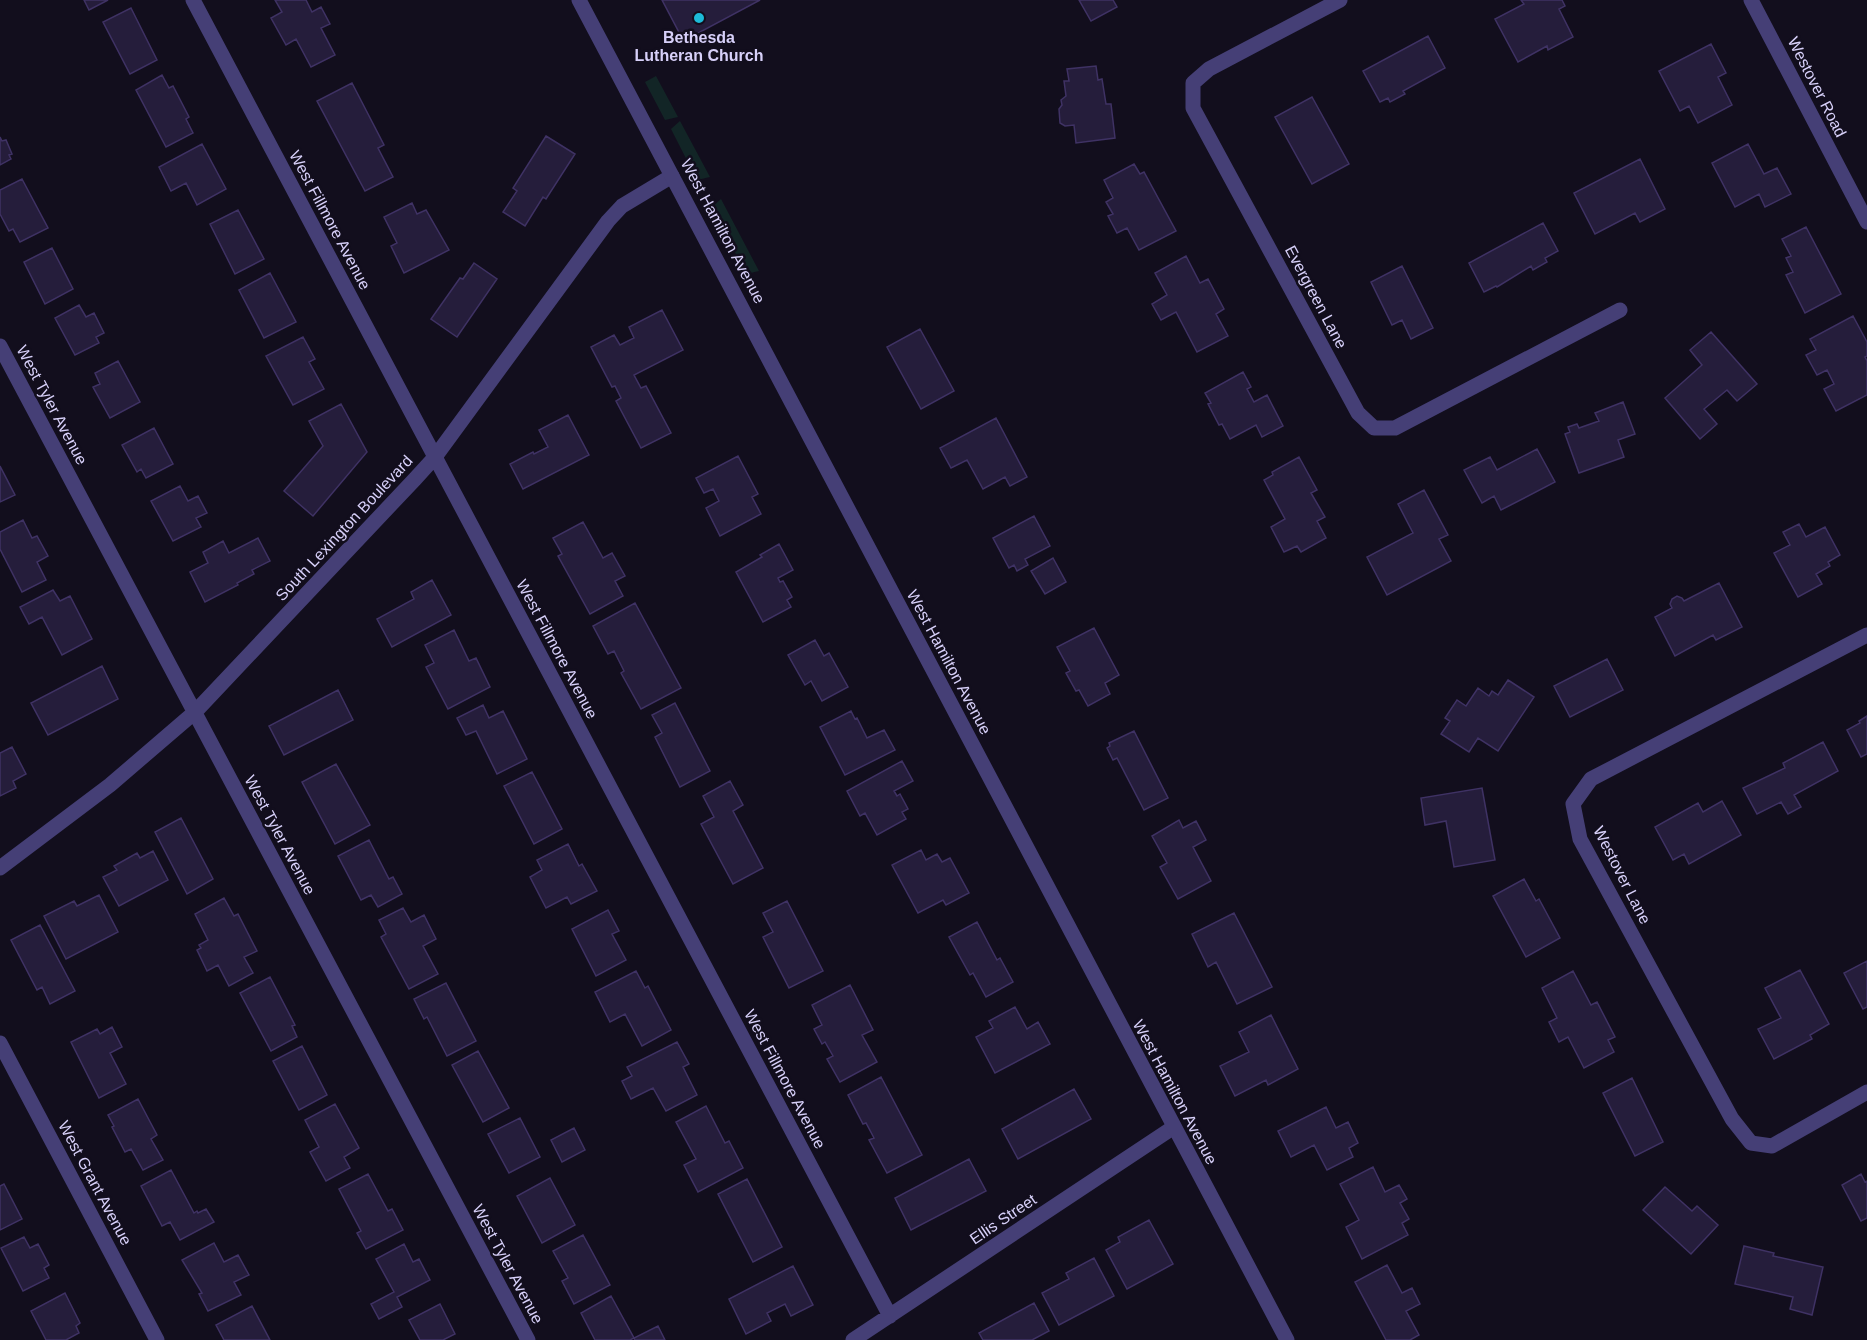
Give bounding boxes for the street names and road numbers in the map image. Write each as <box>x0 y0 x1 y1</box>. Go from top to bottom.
street label: Westover Road <box>1784 34 1850 140</box>
street label: West Fillmore Avenue <box>286 148 374 293</box>
street label: West Hamilton Avenue <box>678 156 768 306</box>
street label: Evergreen Lane <box>1282 243 1350 351</box>
street label: West Tyler Avenue <box>13 343 91 468</box>
street label: South Lexington Boulevard <box>272 452 416 604</box>
street label: West Fillmore Avenue <box>513 577 601 722</box>
street label: West Hamilton Avenue <box>904 587 994 737</box>
street label: West Tyler Avenue <box>241 773 319 898</box>
street label: Westover Lane <box>1590 823 1654 927</box>
street label: West Fillmore Avenue <box>741 1007 829 1152</box>
street label: West Hamilton Avenue <box>1130 1017 1220 1167</box>
street label: West Grant Avenue <box>55 1118 135 1248</box>
street label: Ellis Street <box>967 1190 1040 1247</box>
street label: West Tyler Avenue <box>469 1202 547 1327</box>

